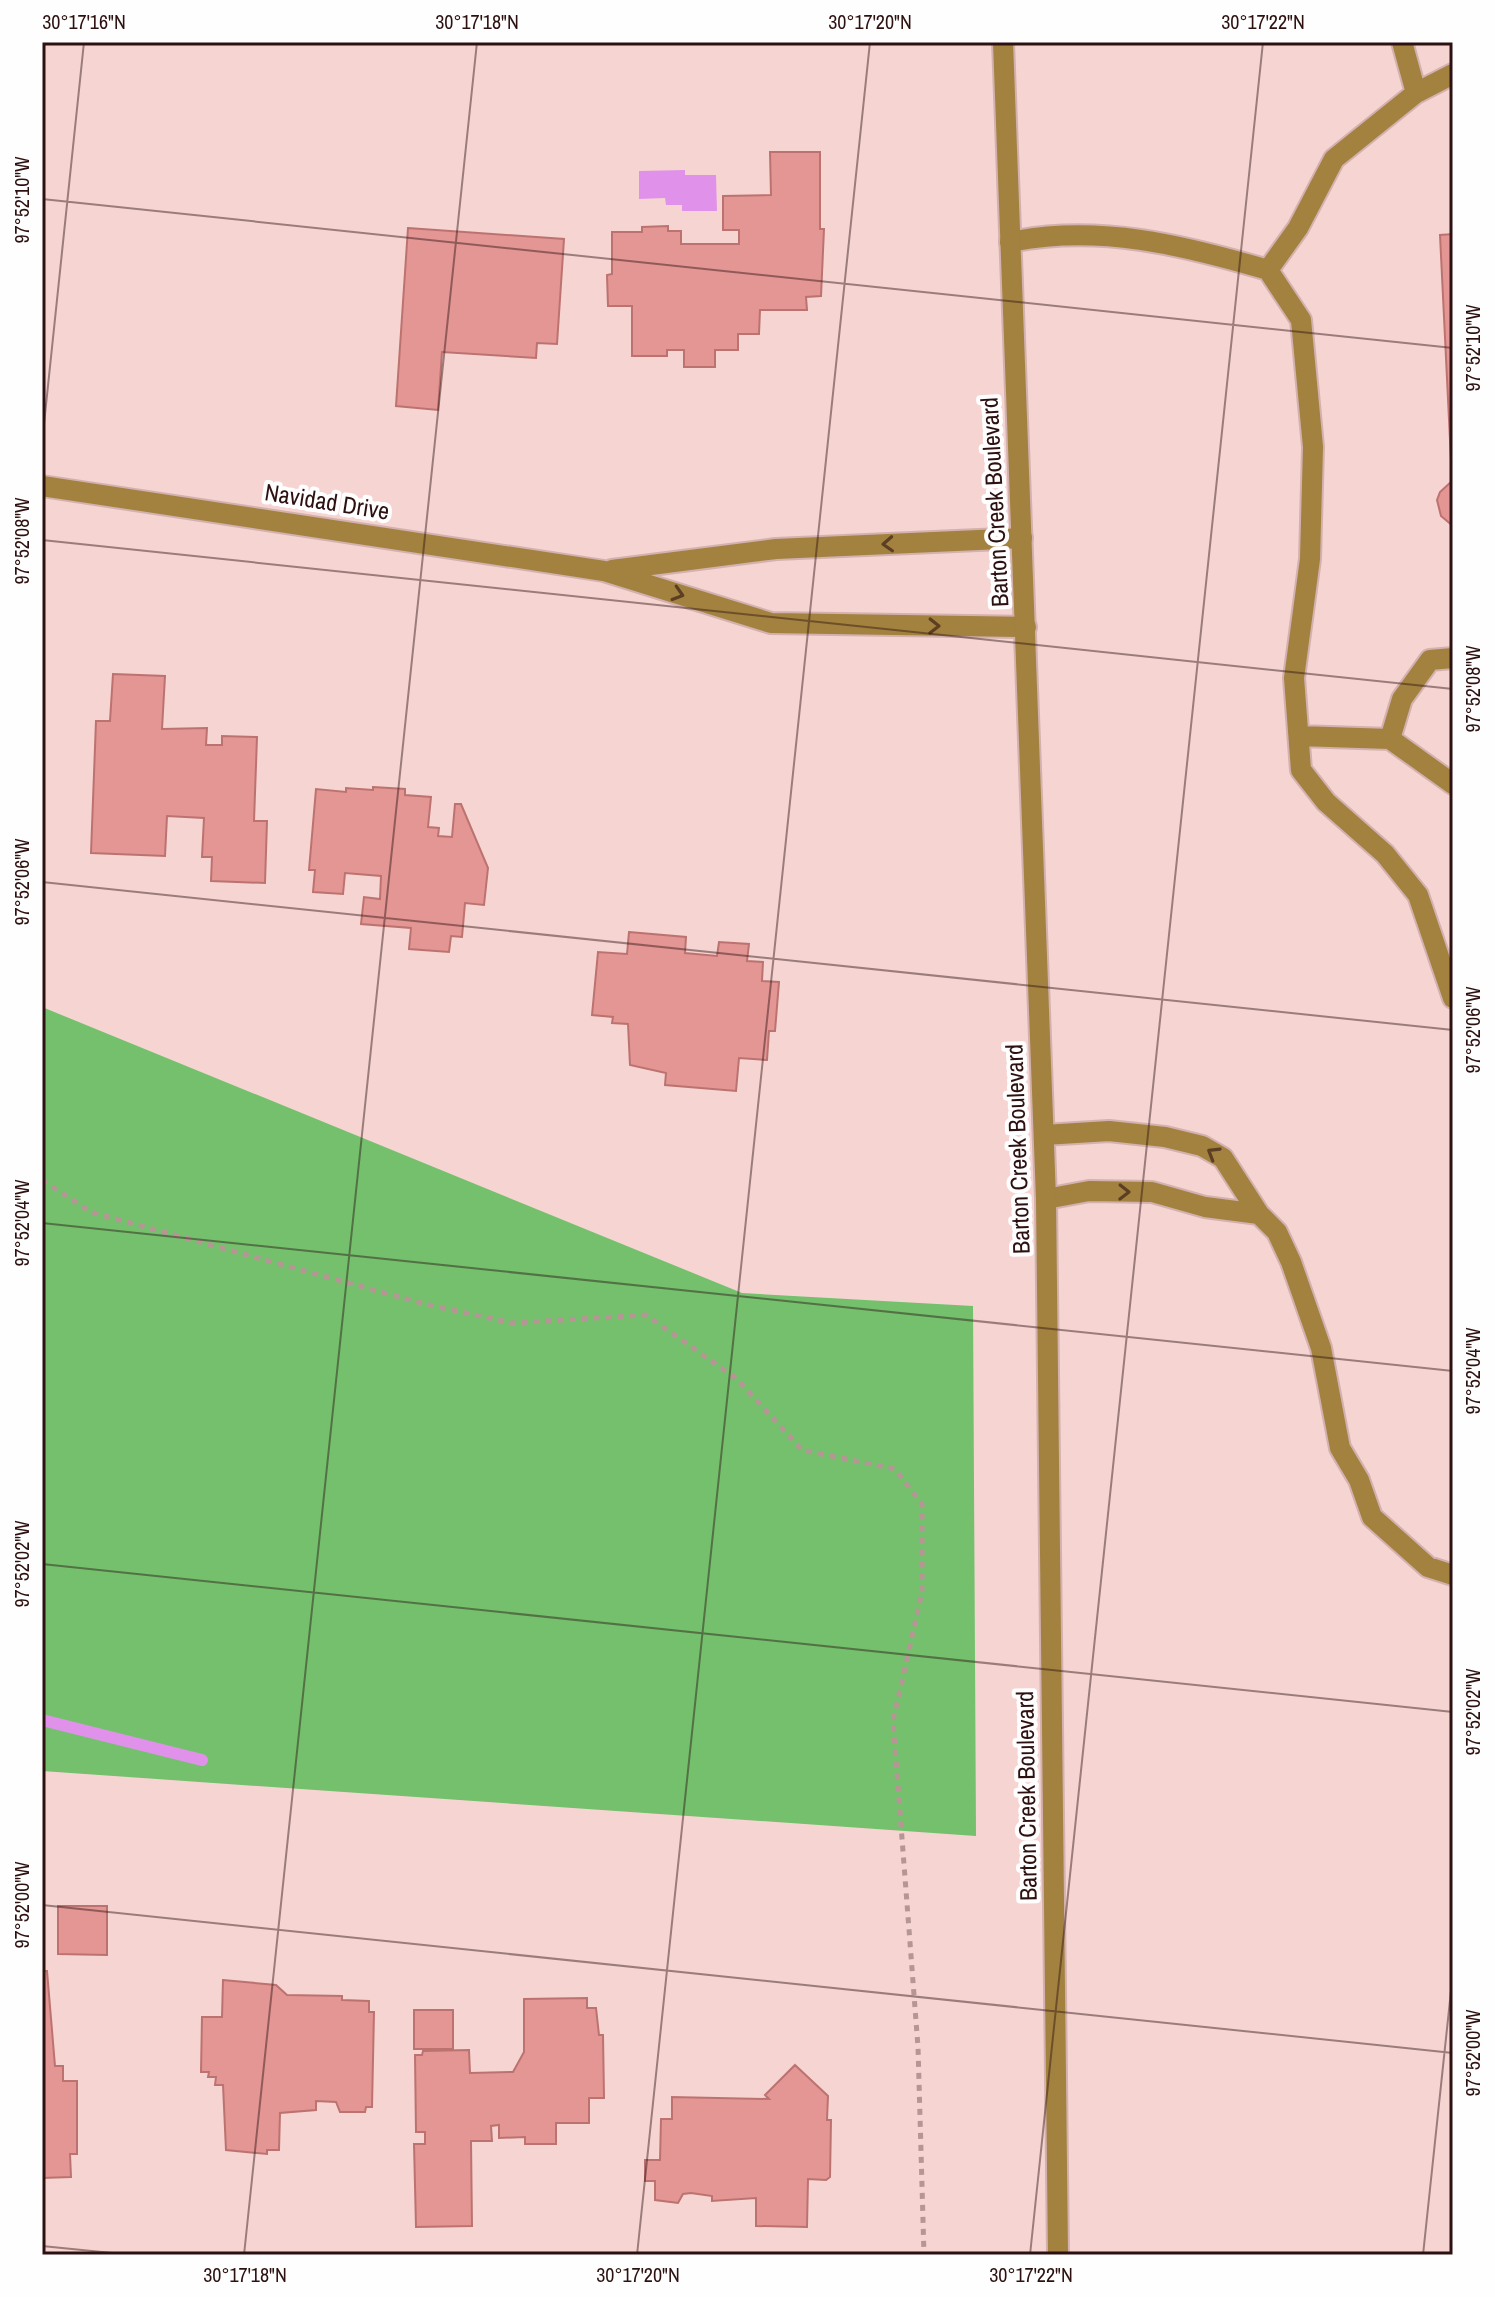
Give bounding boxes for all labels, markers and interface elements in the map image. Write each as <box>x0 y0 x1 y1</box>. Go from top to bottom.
text: 30°17'16"N <box>42 8 126 35</box>
text: 30°17'18"N <box>435 8 519 35</box>
text: 30°17'20"N <box>828 8 912 35</box>
text: 30°17'22"N <box>1221 8 1305 35</box>
text: 97°52'10"W <box>8 156 35 244</box>
text: 97°52'10"W <box>1459 304 1486 392</box>
street label: Barton Creek Boulevard <box>973 396 1015 608</box>
street label: Navidad Drive <box>263 475 392 527</box>
text: 97°52'08"W <box>8 497 35 585</box>
one-way arrow <box>881 536 894 553</box>
one-way arrow <box>671 585 685 601</box>
one-way arrow <box>928 617 941 634</box>
text: 97°52'08"W <box>1459 645 1486 733</box>
text: 97°52'06"W <box>8 838 35 926</box>
text: 97°52'06"W <box>1459 986 1486 1074</box>
street label: Barton Creek Boulevard <box>997 1044 1037 1255</box>
one-way arrow <box>1207 1148 1221 1163</box>
text: 97°52'04"W <box>8 1179 35 1267</box>
one-way arrow <box>1118 1183 1131 1201</box>
text: 97°52'04"W <box>1459 1327 1486 1415</box>
text: 97°52'02"W <box>8 1520 35 1608</box>
text: 97°52'02"W <box>1459 1668 1486 1756</box>
street label: Barton Creek Boulevard <box>1008 1691 1044 1901</box>
text: 97°52'00"W <box>8 1861 35 1949</box>
text: 97°52'00"W <box>1459 2009 1486 2097</box>
text: 30°17'18"N <box>203 2261 287 2288</box>
text: 30°17'20"N <box>596 2261 680 2288</box>
text: 30°17'22"N <box>989 2261 1073 2288</box>

